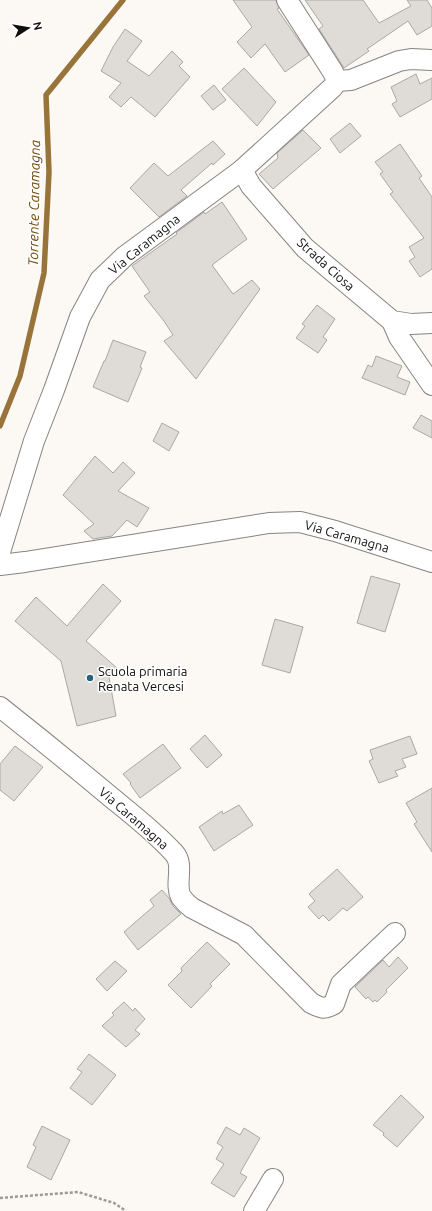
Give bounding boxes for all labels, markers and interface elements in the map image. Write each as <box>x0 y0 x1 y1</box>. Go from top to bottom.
north arrow <box>8 8 48 48</box>
text: N <box>31 21 45 31</box>
water label: Torrente Caramagna <box>25 139 43 266</box>
street label: Via Caramagna <box>106 211 182 277</box>
street label: Strada Ciosa <box>295 235 357 293</box>
street label: Via Caramagna <box>303 517 391 555</box>
place label: Scuola primaria Renata Vercesi <box>98 664 187 693</box>
marker: Scuola primaria Renata Vercesi <box>85 673 95 683</box>
street label: Via Caramagna <box>96 784 172 852</box>

